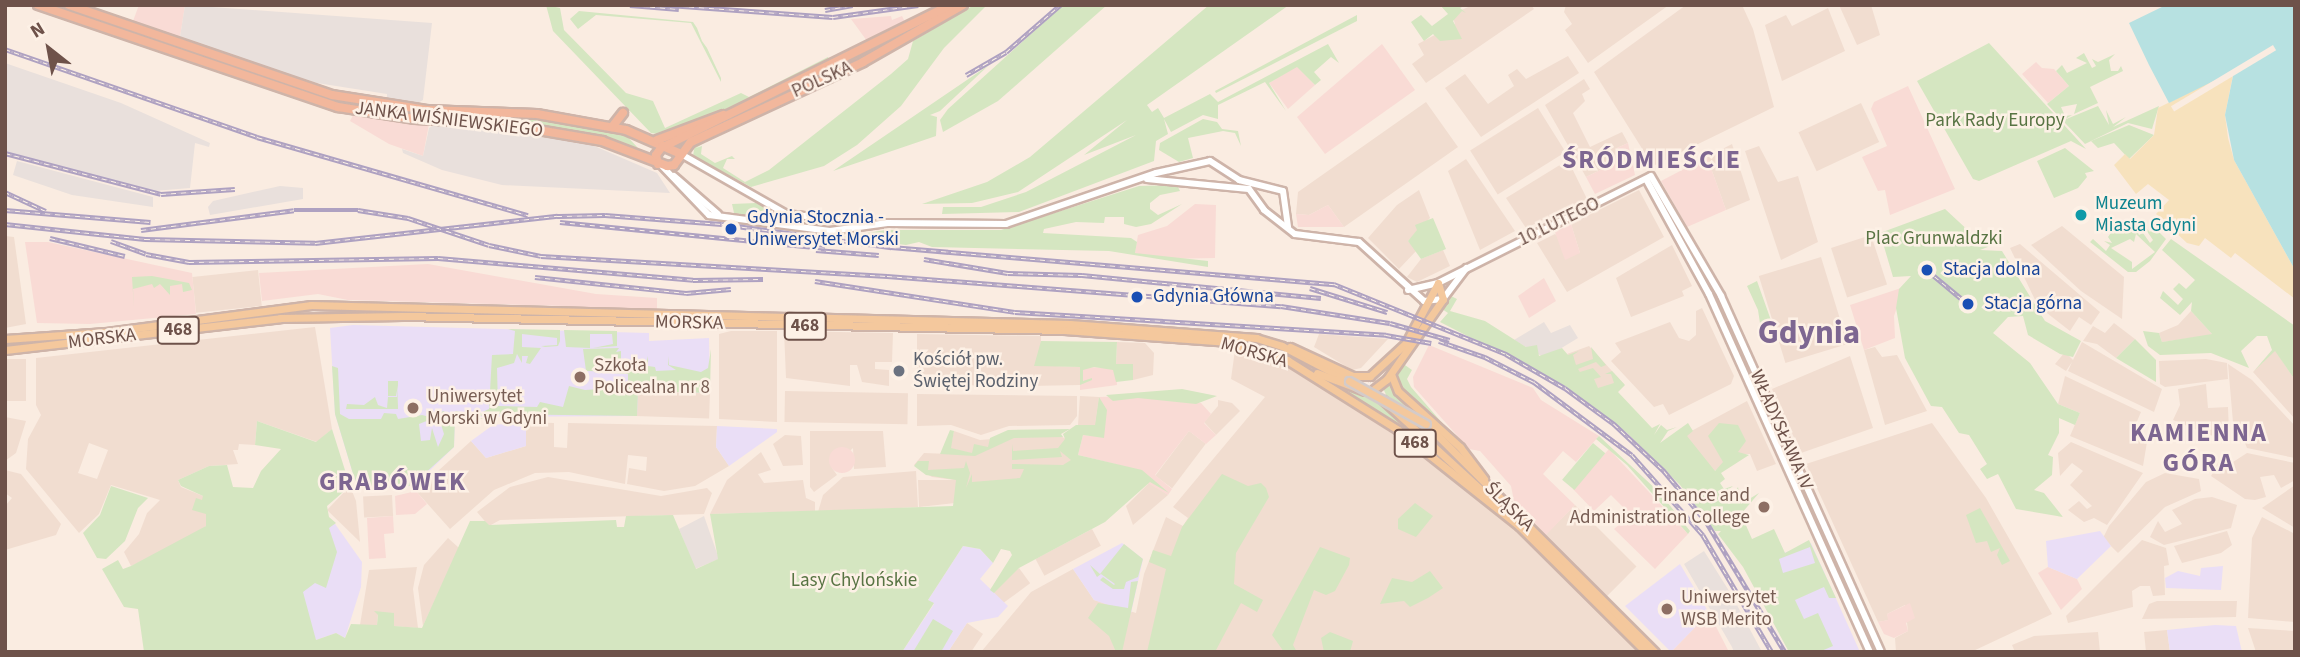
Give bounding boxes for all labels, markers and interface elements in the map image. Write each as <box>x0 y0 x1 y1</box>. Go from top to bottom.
north arrow <box>14 14 84 84</box>
text: N <box>26 16 50 45</box>
street label: POLSKA <box>788 57 856 103</box>
street label: JANKA WIŚNIEWSKIEGO <box>354 97 544 143</box>
park label: Park Rady Europy <box>1925 110 2065 132</box>
district label: ŚRÓDMIEŚCIE <box>1563 144 1741 176</box>
street label: 10 LUTEGO <box>1514 192 1604 252</box>
place label: Muzeum Miasta Gdyni <box>2095 193 2196 237</box>
place label: Gdynia Stocznia - Uniwersytet Morski <box>747 207 899 251</box>
marker: Muzeum Miasta Gdyni <box>2073 207 2089 223</box>
marker: Gdynia Stocznia - Uniwersytet Morski <box>721 219 741 239</box>
park label: Plac Grunwaldzki <box>1865 228 2003 250</box>
place label: Stacja dolna <box>1943 259 2041 281</box>
marker: Stacja dolna <box>1917 260 1937 280</box>
place label: Gdynia Główna <box>1153 286 1274 308</box>
marker: Gdynia Główna <box>1127 287 1147 307</box>
place label: Stacja górna <box>1984 293 2082 315</box>
marker: Stacja górna <box>1958 294 1978 314</box>
street label: MORSKA <box>655 311 723 335</box>
road number: 468 <box>782 312 828 340</box>
district label: Gdynia <box>1758 313 1860 353</box>
road number: 468 <box>155 316 201 344</box>
street label: MORSKA <box>67 324 137 354</box>
street label: MORSKA <box>1218 333 1290 373</box>
place label: Kościół pw. Świętej Rodziny <box>913 349 1038 393</box>
place label: Szkoła Policealna nr 8 <box>594 355 710 399</box>
marker: Kościół pw. Świętej Rodziny <box>891 363 907 379</box>
street label: WŁADYSŁAWA IV <box>1744 367 1818 493</box>
marker: Szkoła Policealna nr 8 <box>572 369 588 385</box>
place label: Uniwersytet Morski w Gdyni <box>427 386 547 430</box>
marker: Uniwersytet Morski w Gdyni <box>405 400 421 416</box>
district label: KAMIENNA GÓRA <box>2131 417 2267 478</box>
road number: 468 <box>1392 428 1438 458</box>
district label: GRABÓWEK <box>320 466 466 498</box>
street label: ŚLĄSKA <box>1479 477 1539 537</box>
place label: Finance and Administration College <box>1570 485 1750 529</box>
marker: Finance and Administration College <box>1756 499 1772 515</box>
park label: Lasy Chylońskie <box>791 570 917 592</box>
place label: Uniwersytet WSB Merito <box>1681 587 1777 631</box>
marker: Uniwersytet WSB Merito <box>1659 601 1675 617</box>

